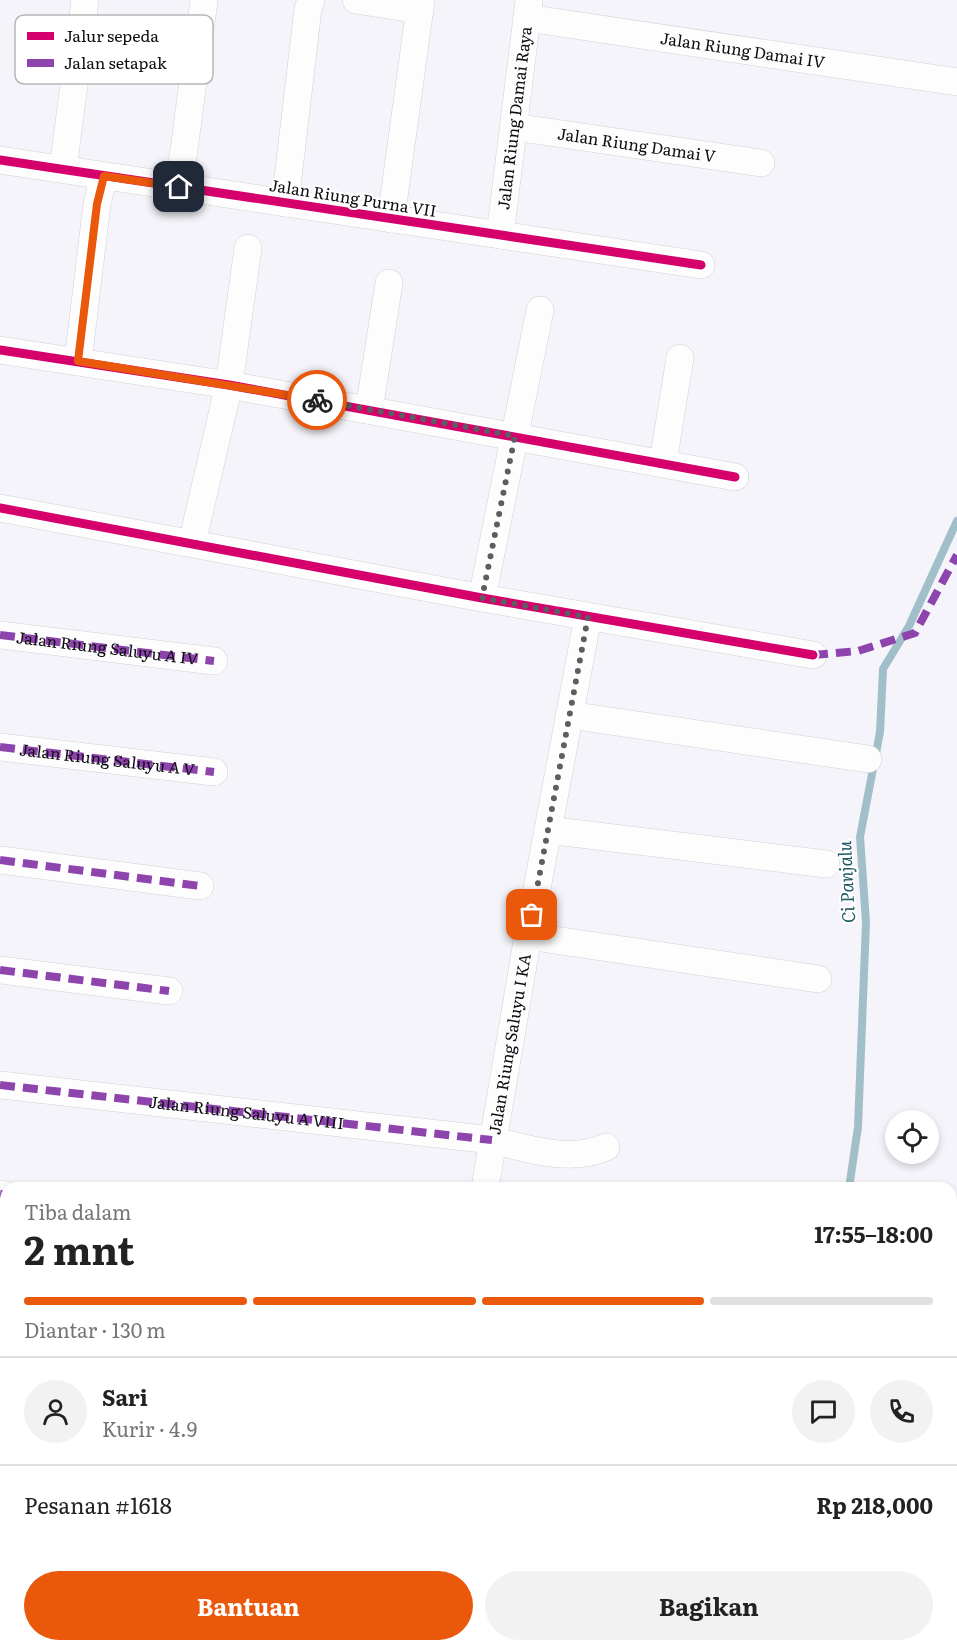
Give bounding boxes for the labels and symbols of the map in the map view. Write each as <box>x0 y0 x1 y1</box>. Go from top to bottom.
legend <box>15 15 213 84</box>
text: Jalur sepeda <box>64 23 159 47</box>
street label: Jalan Riung Damai Raya <box>490 24 537 211</box>
street label: Jalan Riung Damai IV <box>659 25 827 73</box>
text: Jalan setapak <box>64 50 167 74</box>
street label: Jalan Riung Damai V <box>556 121 718 167</box>
pin <box>153 161 204 212</box>
street label: Jalan Riung Purna VII <box>268 172 438 222</box>
courier <box>287 370 347 430</box>
street label: Jalan Riung Saluyu A IV <box>15 624 200 670</box>
street label: Jalan Riung Saluyu A V <box>18 736 197 781</box>
water label: Ci Panjalu <box>830 840 861 924</box>
pin <box>506 889 557 940</box>
street label: Jalan Riung Saluyu I KA <box>481 951 536 1136</box>
street label: Jalan Riung Saluyu A VIII <box>148 1089 345 1134</box>

